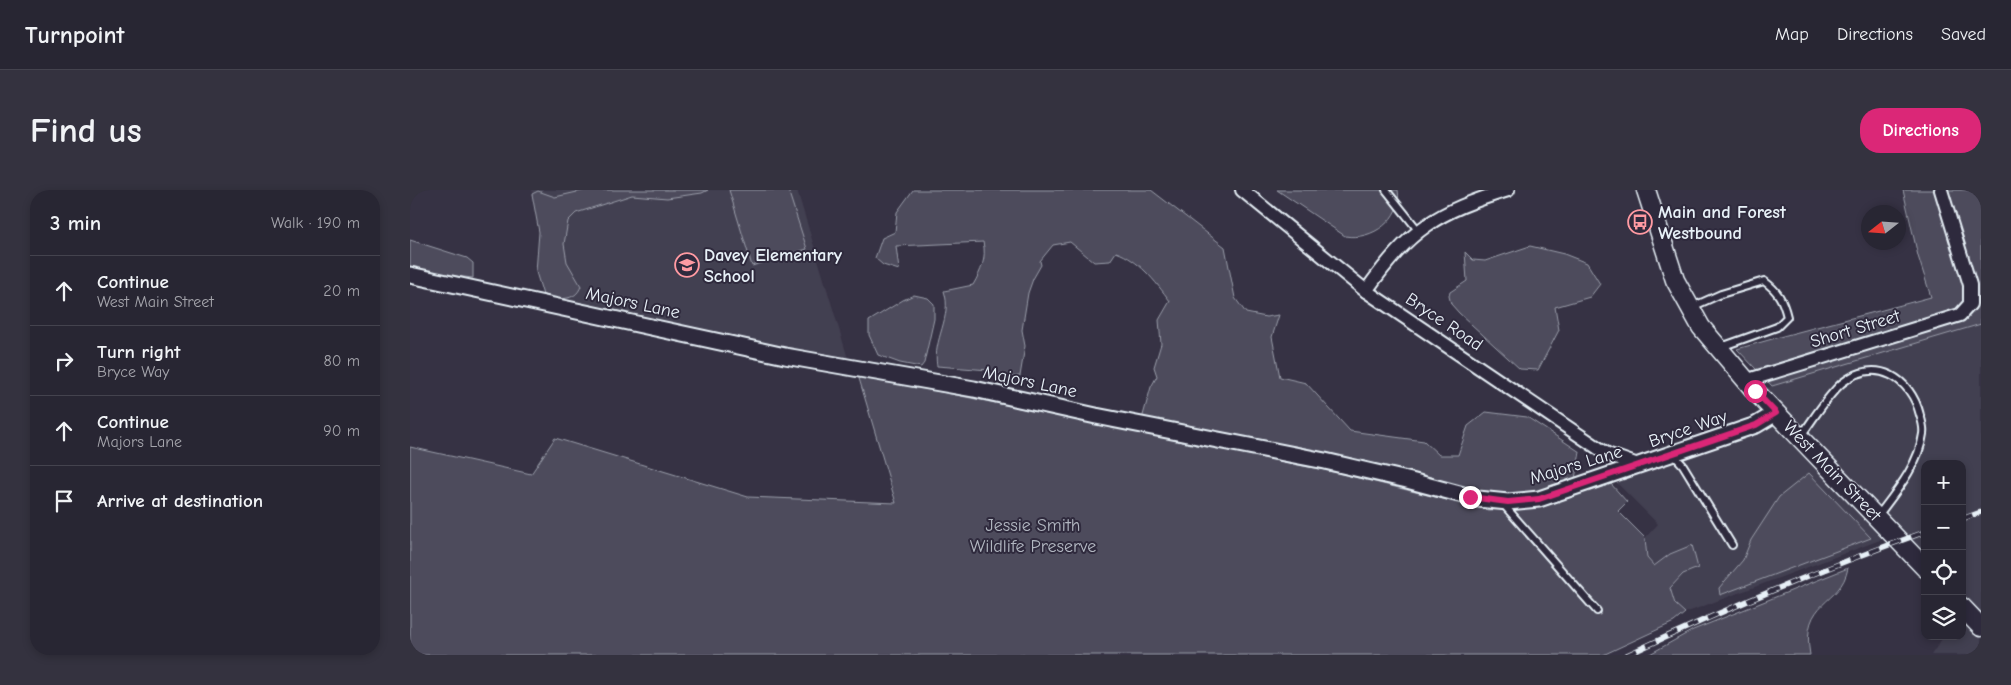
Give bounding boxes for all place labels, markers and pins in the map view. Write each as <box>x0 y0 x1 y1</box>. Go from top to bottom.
place label: Main and Forest Westbound <box>1658 202 1787 244</box>
bus stop icon: Main and Forest Westbound <box>1627 209 1653 235</box>
place label: Davey Elementary School <box>704 245 843 287</box>
school or university icon: Davey Elementary School <box>674 252 700 278</box>

